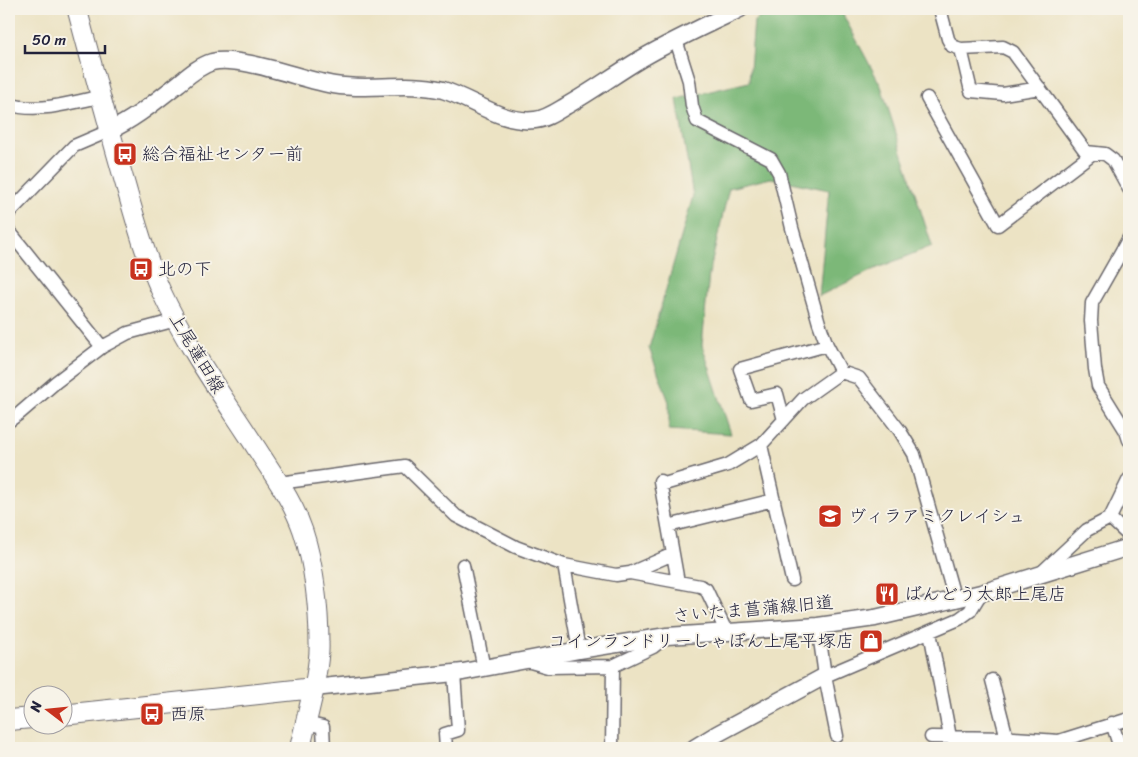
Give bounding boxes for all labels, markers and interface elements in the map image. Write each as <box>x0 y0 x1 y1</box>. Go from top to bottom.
scale bar <box>25 22 105 54</box>
text: 50 m <box>32 27 67 53</box>
place label: 総合福祉センター前 <box>142 138 303 170</box>
bus stop icon: 総合福祉センター前 <box>112 141 138 167</box>
place label: 北の下 <box>158 253 212 285</box>
bus stop icon: 北の下 <box>128 256 154 282</box>
street label: 上尾蓮田線 <box>160 306 234 400</box>
place label: ヴィラアミクレイシュ <box>848 500 1026 532</box>
school or university icon: ヴィラアミクレイシュ <box>817 503 843 529</box>
place label: ばんどう太郎上尾店 <box>904 578 1066 610</box>
restaurant icon: ばんどう太郎上尾店 <box>874 581 900 607</box>
street label: さいたま菖蒲線旧道 <box>671 586 835 632</box>
place label: コインランドリーしゃぼん上尾平塚店 <box>548 625 854 657</box>
shop icon: コインランドリーしゃぼん上尾平塚店 <box>858 628 884 654</box>
north arrow <box>22 684 72 734</box>
text: N <box>22 698 49 716</box>
place label: 西原 <box>170 698 206 730</box>
bus stop icon: 西原 <box>139 701 165 727</box>

